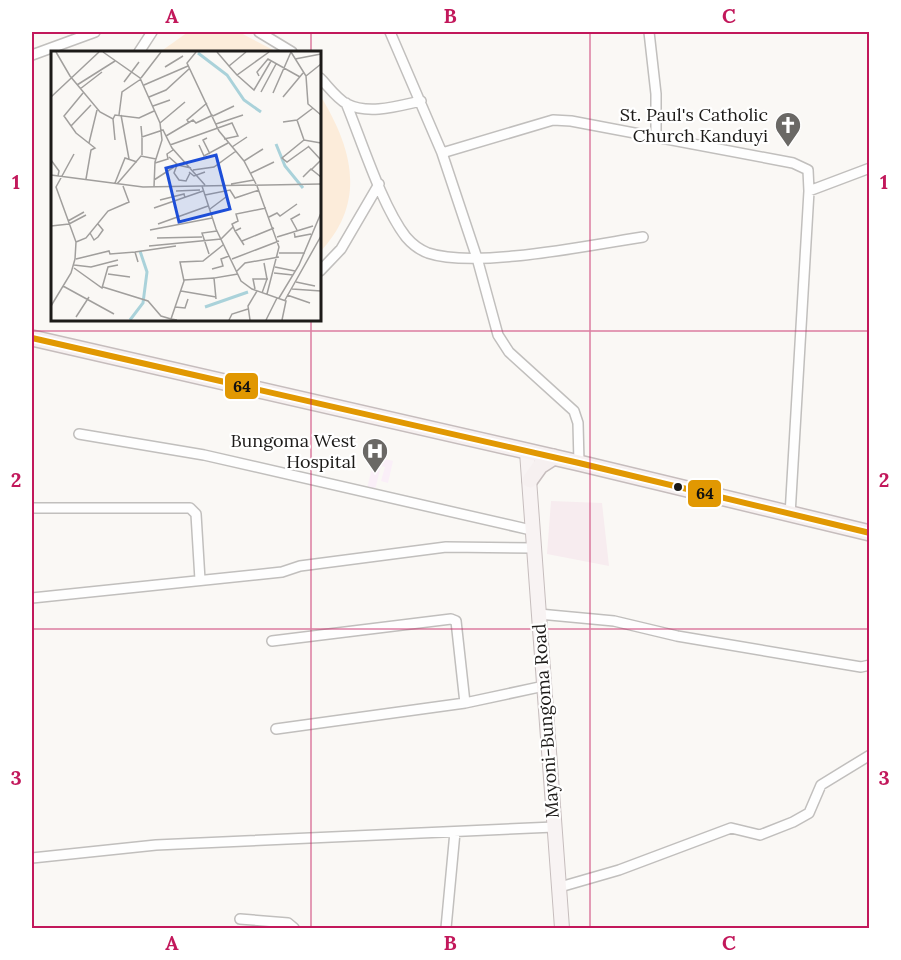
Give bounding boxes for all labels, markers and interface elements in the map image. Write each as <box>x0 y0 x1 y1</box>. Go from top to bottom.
text: A <box>165 3 179 28</box>
text: B <box>443 3 457 28</box>
text: C <box>722 3 736 28</box>
inset map <box>51 51 321 321</box>
place label: St. Paul's Catholic Church Kanduyi <box>620 103 768 147</box>
church icon: St. Paul's Catholic Church Kanduyi <box>773 110 803 148</box>
text: 1 <box>12 169 20 194</box>
text: 1 <box>880 169 888 194</box>
line badge: 64 <box>224 372 259 400</box>
text: 64 <box>233 376 251 396</box>
place label: Bungoma West Hospital <box>230 429 356 473</box>
hospital icon: Bungoma West Hospital <box>360 436 390 474</box>
text: 2 <box>11 467 21 492</box>
text: 2 <box>879 467 889 492</box>
line badge: 64 <box>687 479 722 508</box>
unlabelled marker <box>672 481 684 493</box>
text: 64 <box>696 483 714 503</box>
street label: Mayoni-Bungoma Road <box>527 623 564 819</box>
text: 3 <box>10 765 22 790</box>
text: 3 <box>878 765 890 790</box>
text: A <box>165 930 179 955</box>
text: B <box>443 930 457 955</box>
text: C <box>722 930 736 955</box>

